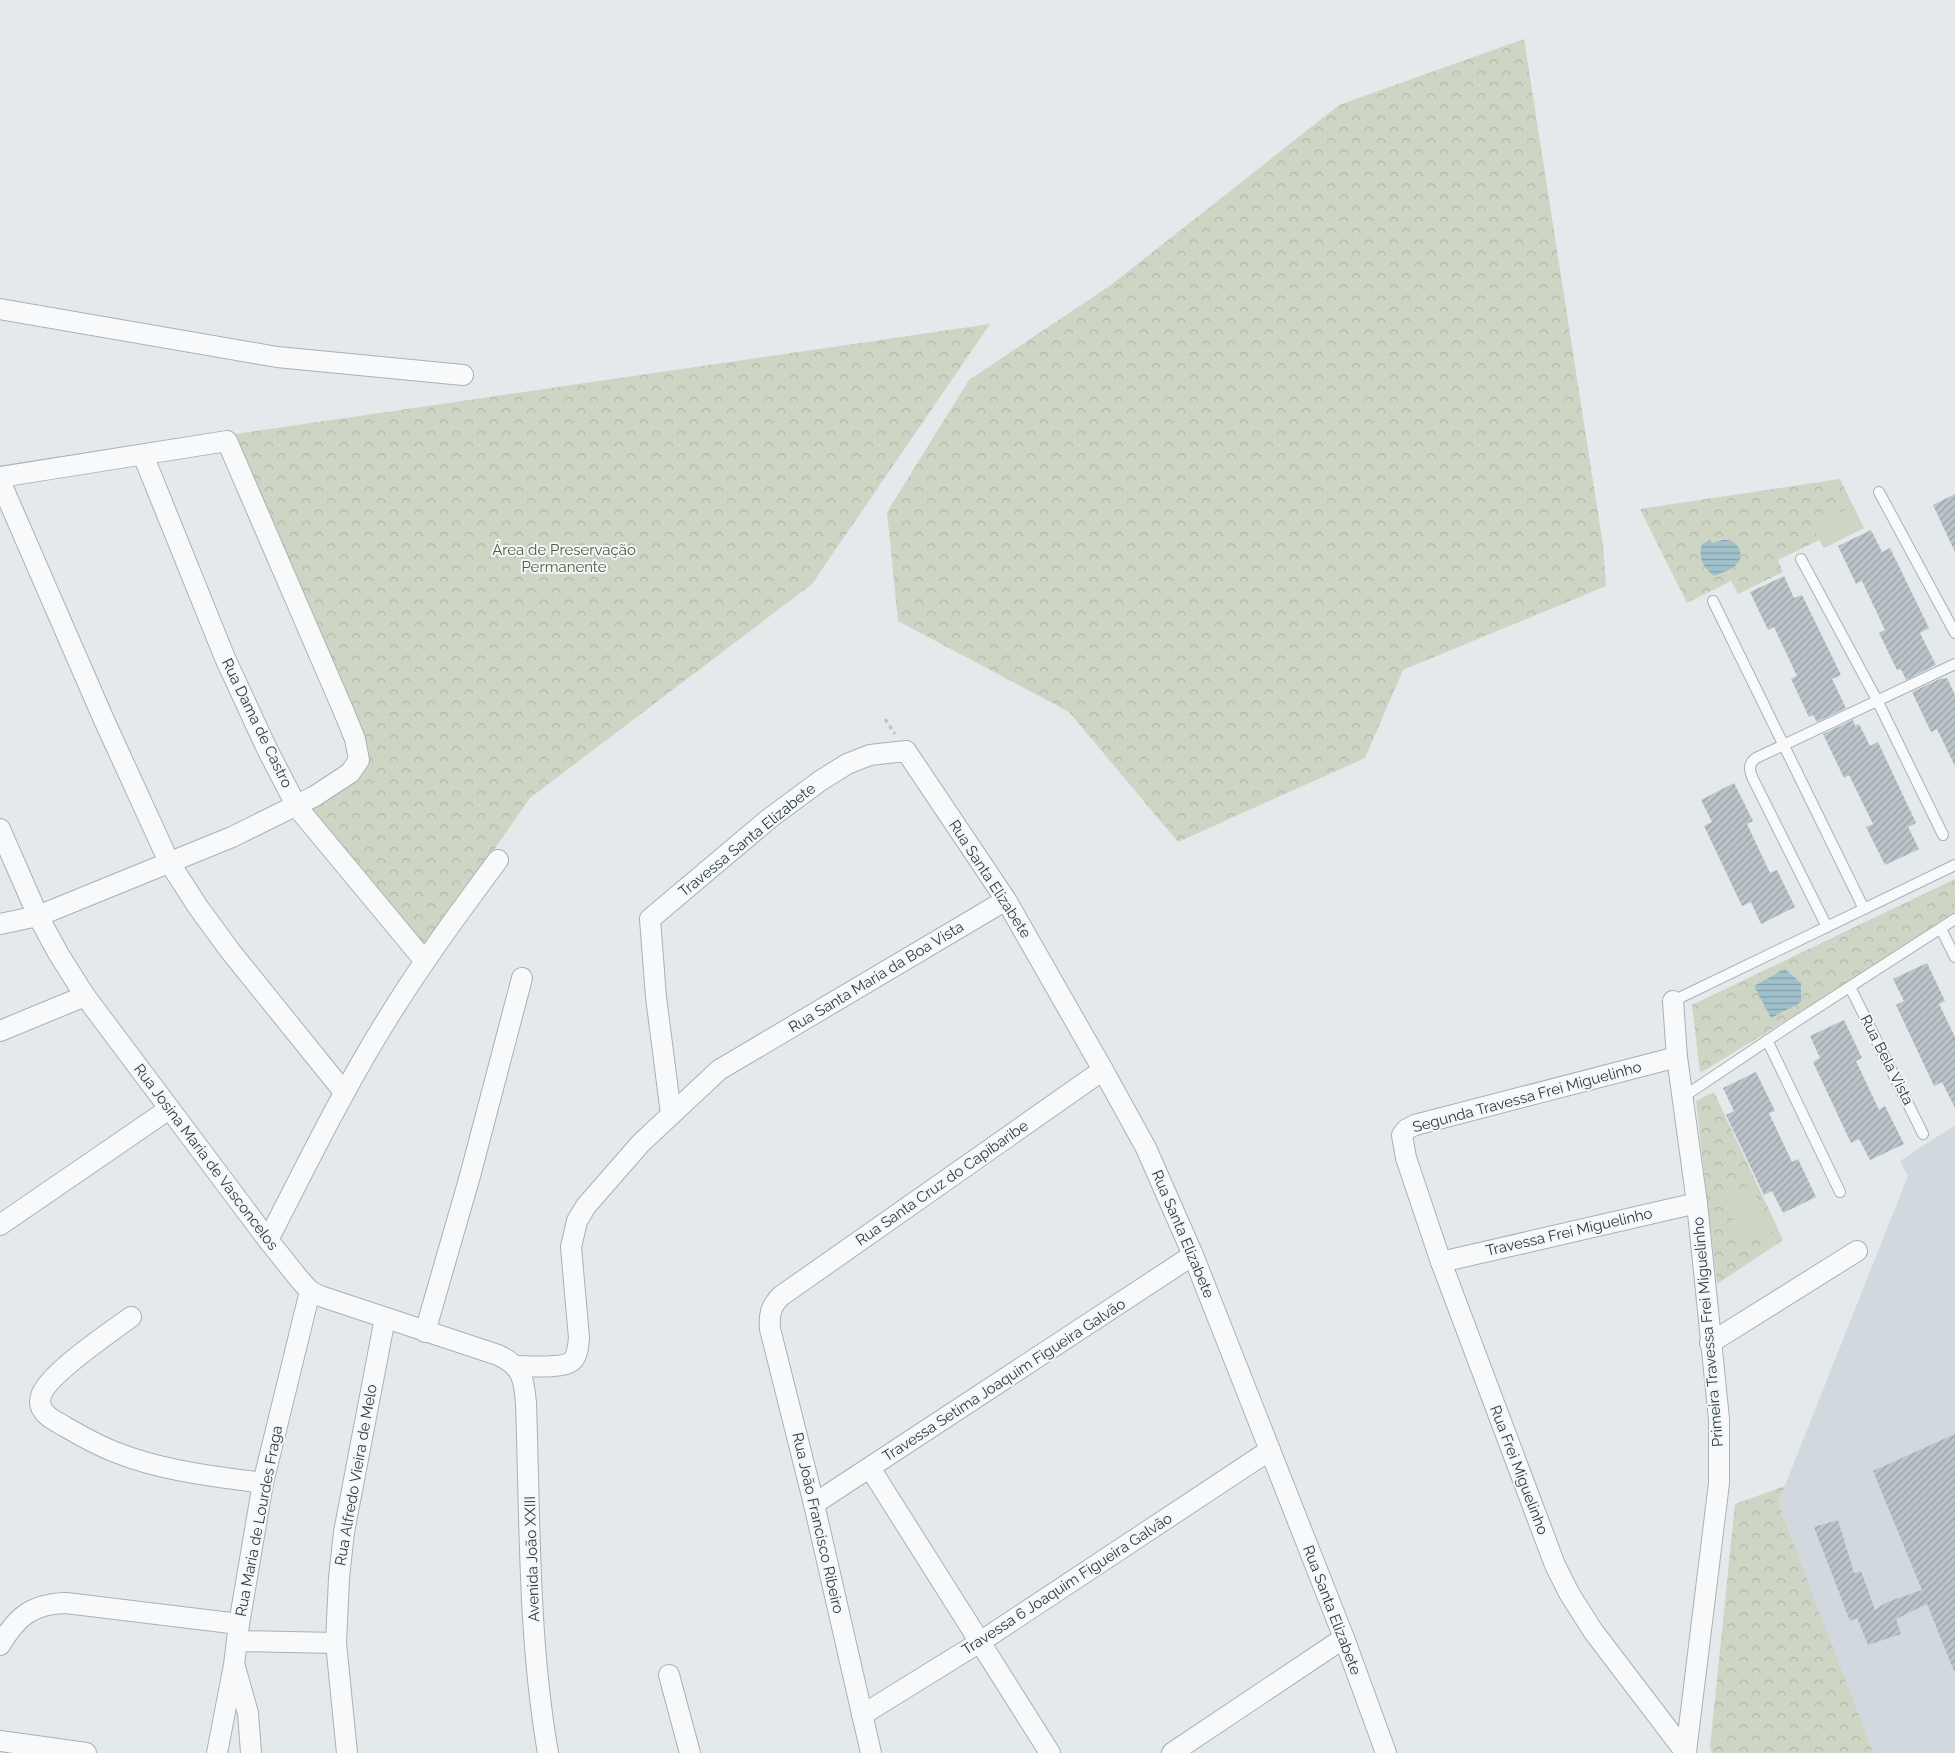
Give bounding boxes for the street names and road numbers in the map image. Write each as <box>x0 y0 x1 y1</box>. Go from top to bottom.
street label: Rua Dama de Castro <box>218 655 296 791</box>
street label: Travessa Santa Elizabete <box>675 779 819 901</box>
street label: Rua Santa Elizabete <box>945 817 1035 942</box>
street label: Rua Santa Maria da Boa Vista <box>785 918 967 1036</box>
street label: Rua Bela Vista <box>1857 1012 1917 1108</box>
street label: Segunda Travessa Frei Miguelinho <box>1411 1058 1643 1136</box>
street label: Rua Josina Maria de Vasconcelos <box>130 1060 282 1254</box>
street label: Rua Santa Cruz do Capibaribe <box>852 1116 1032 1250</box>
street label: Rua Santa Elizabete <box>1148 1167 1218 1301</box>
street label: Travessa Frei Miguelinho <box>1484 1204 1654 1260</box>
street label: Primeira Travessa Frei Miguelinho <box>1689 1216 1727 1448</box>
street label: Travessa Setima Joaquim Figueira Galvão <box>879 1295 1129 1465</box>
street label: Rua Alfredo Vieira de Melo <box>331 1383 381 1567</box>
street label: Rua Frei Miguelinho <box>1486 1403 1552 1537</box>
street label: Rua Maria de Lourdes Fraga <box>232 1424 286 1618</box>
street label: Rua João Francisco Ribeiro <box>788 1431 848 1615</box>
street label: Avenida João XXIII <box>521 1496 543 1622</box>
street label: Travessa 6 Joaquim Figueira Galvão <box>959 1509 1176 1659</box>
street label: Rua Santa Elizabete <box>1299 1543 1365 1677</box>

